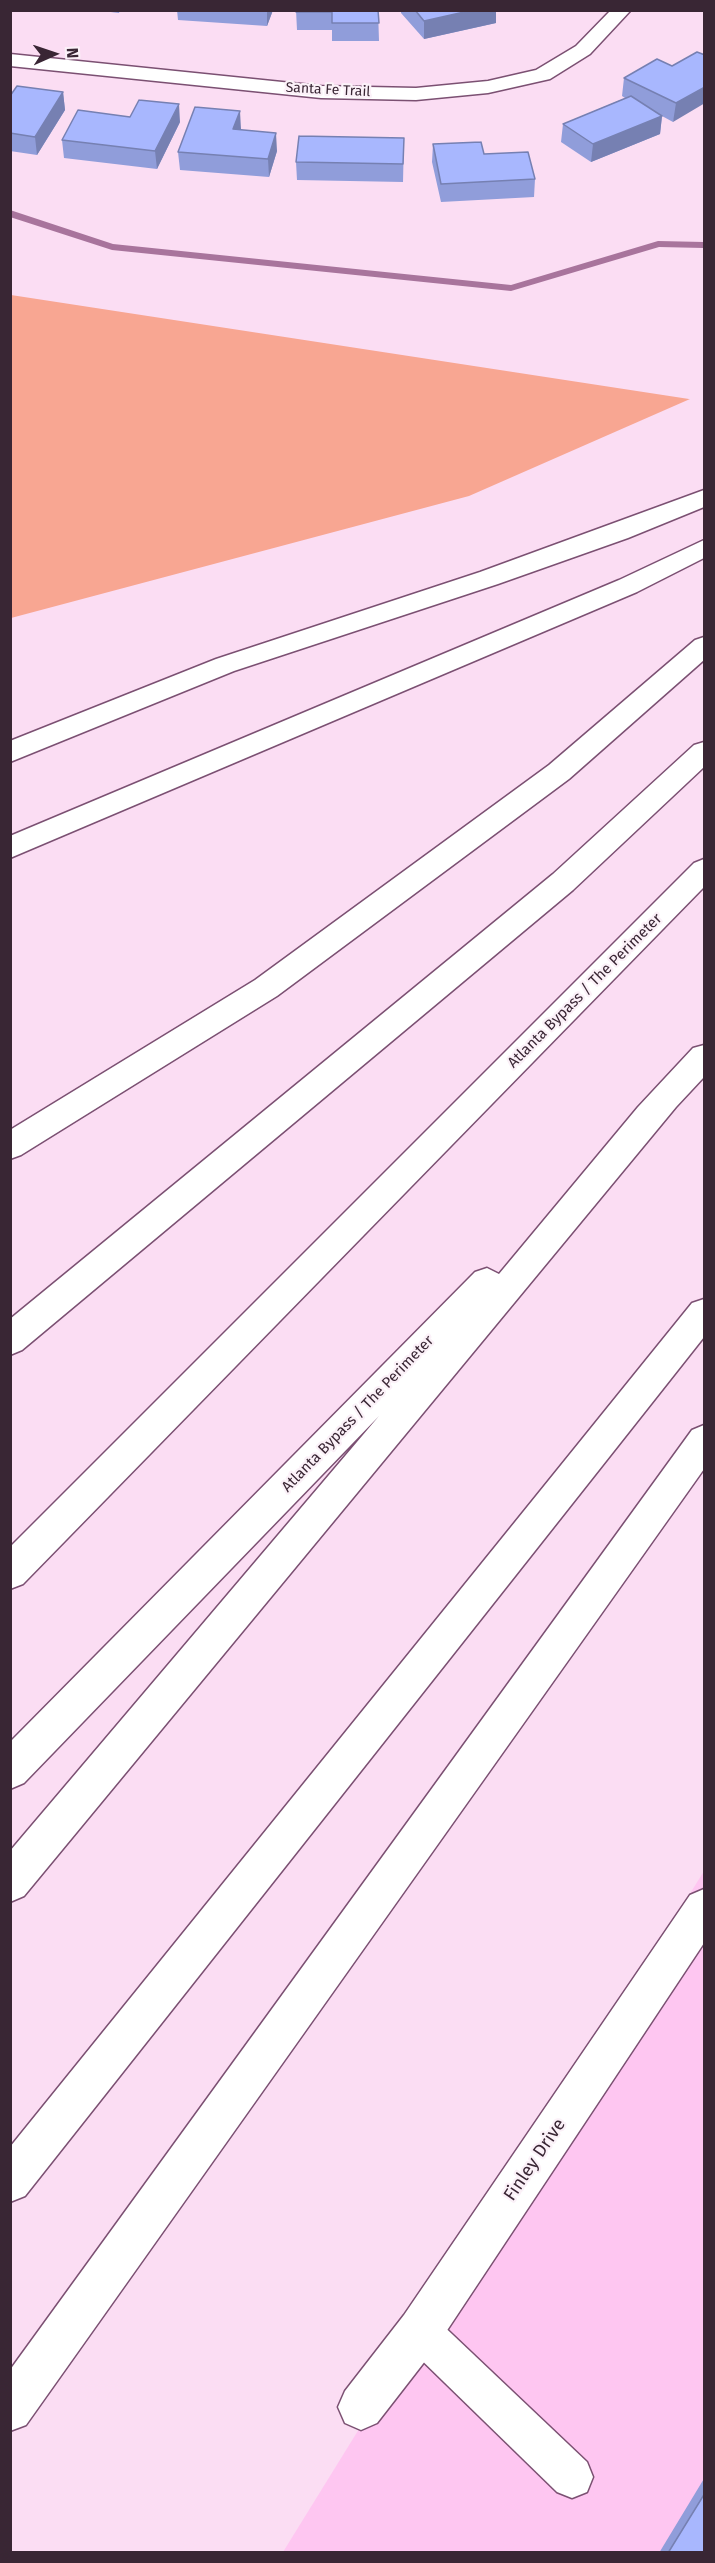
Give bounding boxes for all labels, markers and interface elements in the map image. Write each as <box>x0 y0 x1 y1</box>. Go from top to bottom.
north arrow <box>24 24 84 84</box>
text: N <box>63 47 82 59</box>
street label: Santa Fe Trail <box>285 79 371 101</box>
street label: Atlanta Bypass / The Perimeter <box>504 910 666 1072</box>
street label: Atlanta Bypass / The Perimeter <box>278 1332 438 1496</box>
street label: Finley Drive <box>500 2115 570 2205</box>

